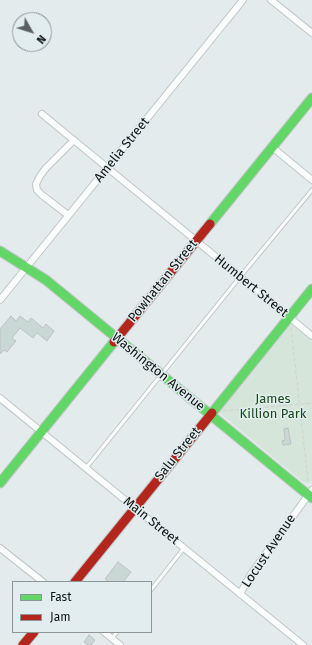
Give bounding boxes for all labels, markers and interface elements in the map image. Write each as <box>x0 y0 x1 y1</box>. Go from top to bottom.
north arrow <box>12 12 52 52</box>
text: N <box>34 32 48 46</box>
street label: Amelia Street <box>91 114 153 186</box>
street label: Powhattan Street <box>125 237 201 325</box>
street label: Humbert Street <box>211 251 291 321</box>
street label: Washington Avenue <box>108 330 208 414</box>
park label: James Killion Park <box>240 391 306 422</box>
street label: Salu Street <box>152 424 204 484</box>
street label: Main Street <box>120 494 182 548</box>
street label: Locust Avenue <box>239 512 299 590</box>
legend <box>12 581 152 633</box>
text: Fast <box>50 590 72 604</box>
text: Jam <box>50 610 70 624</box>

